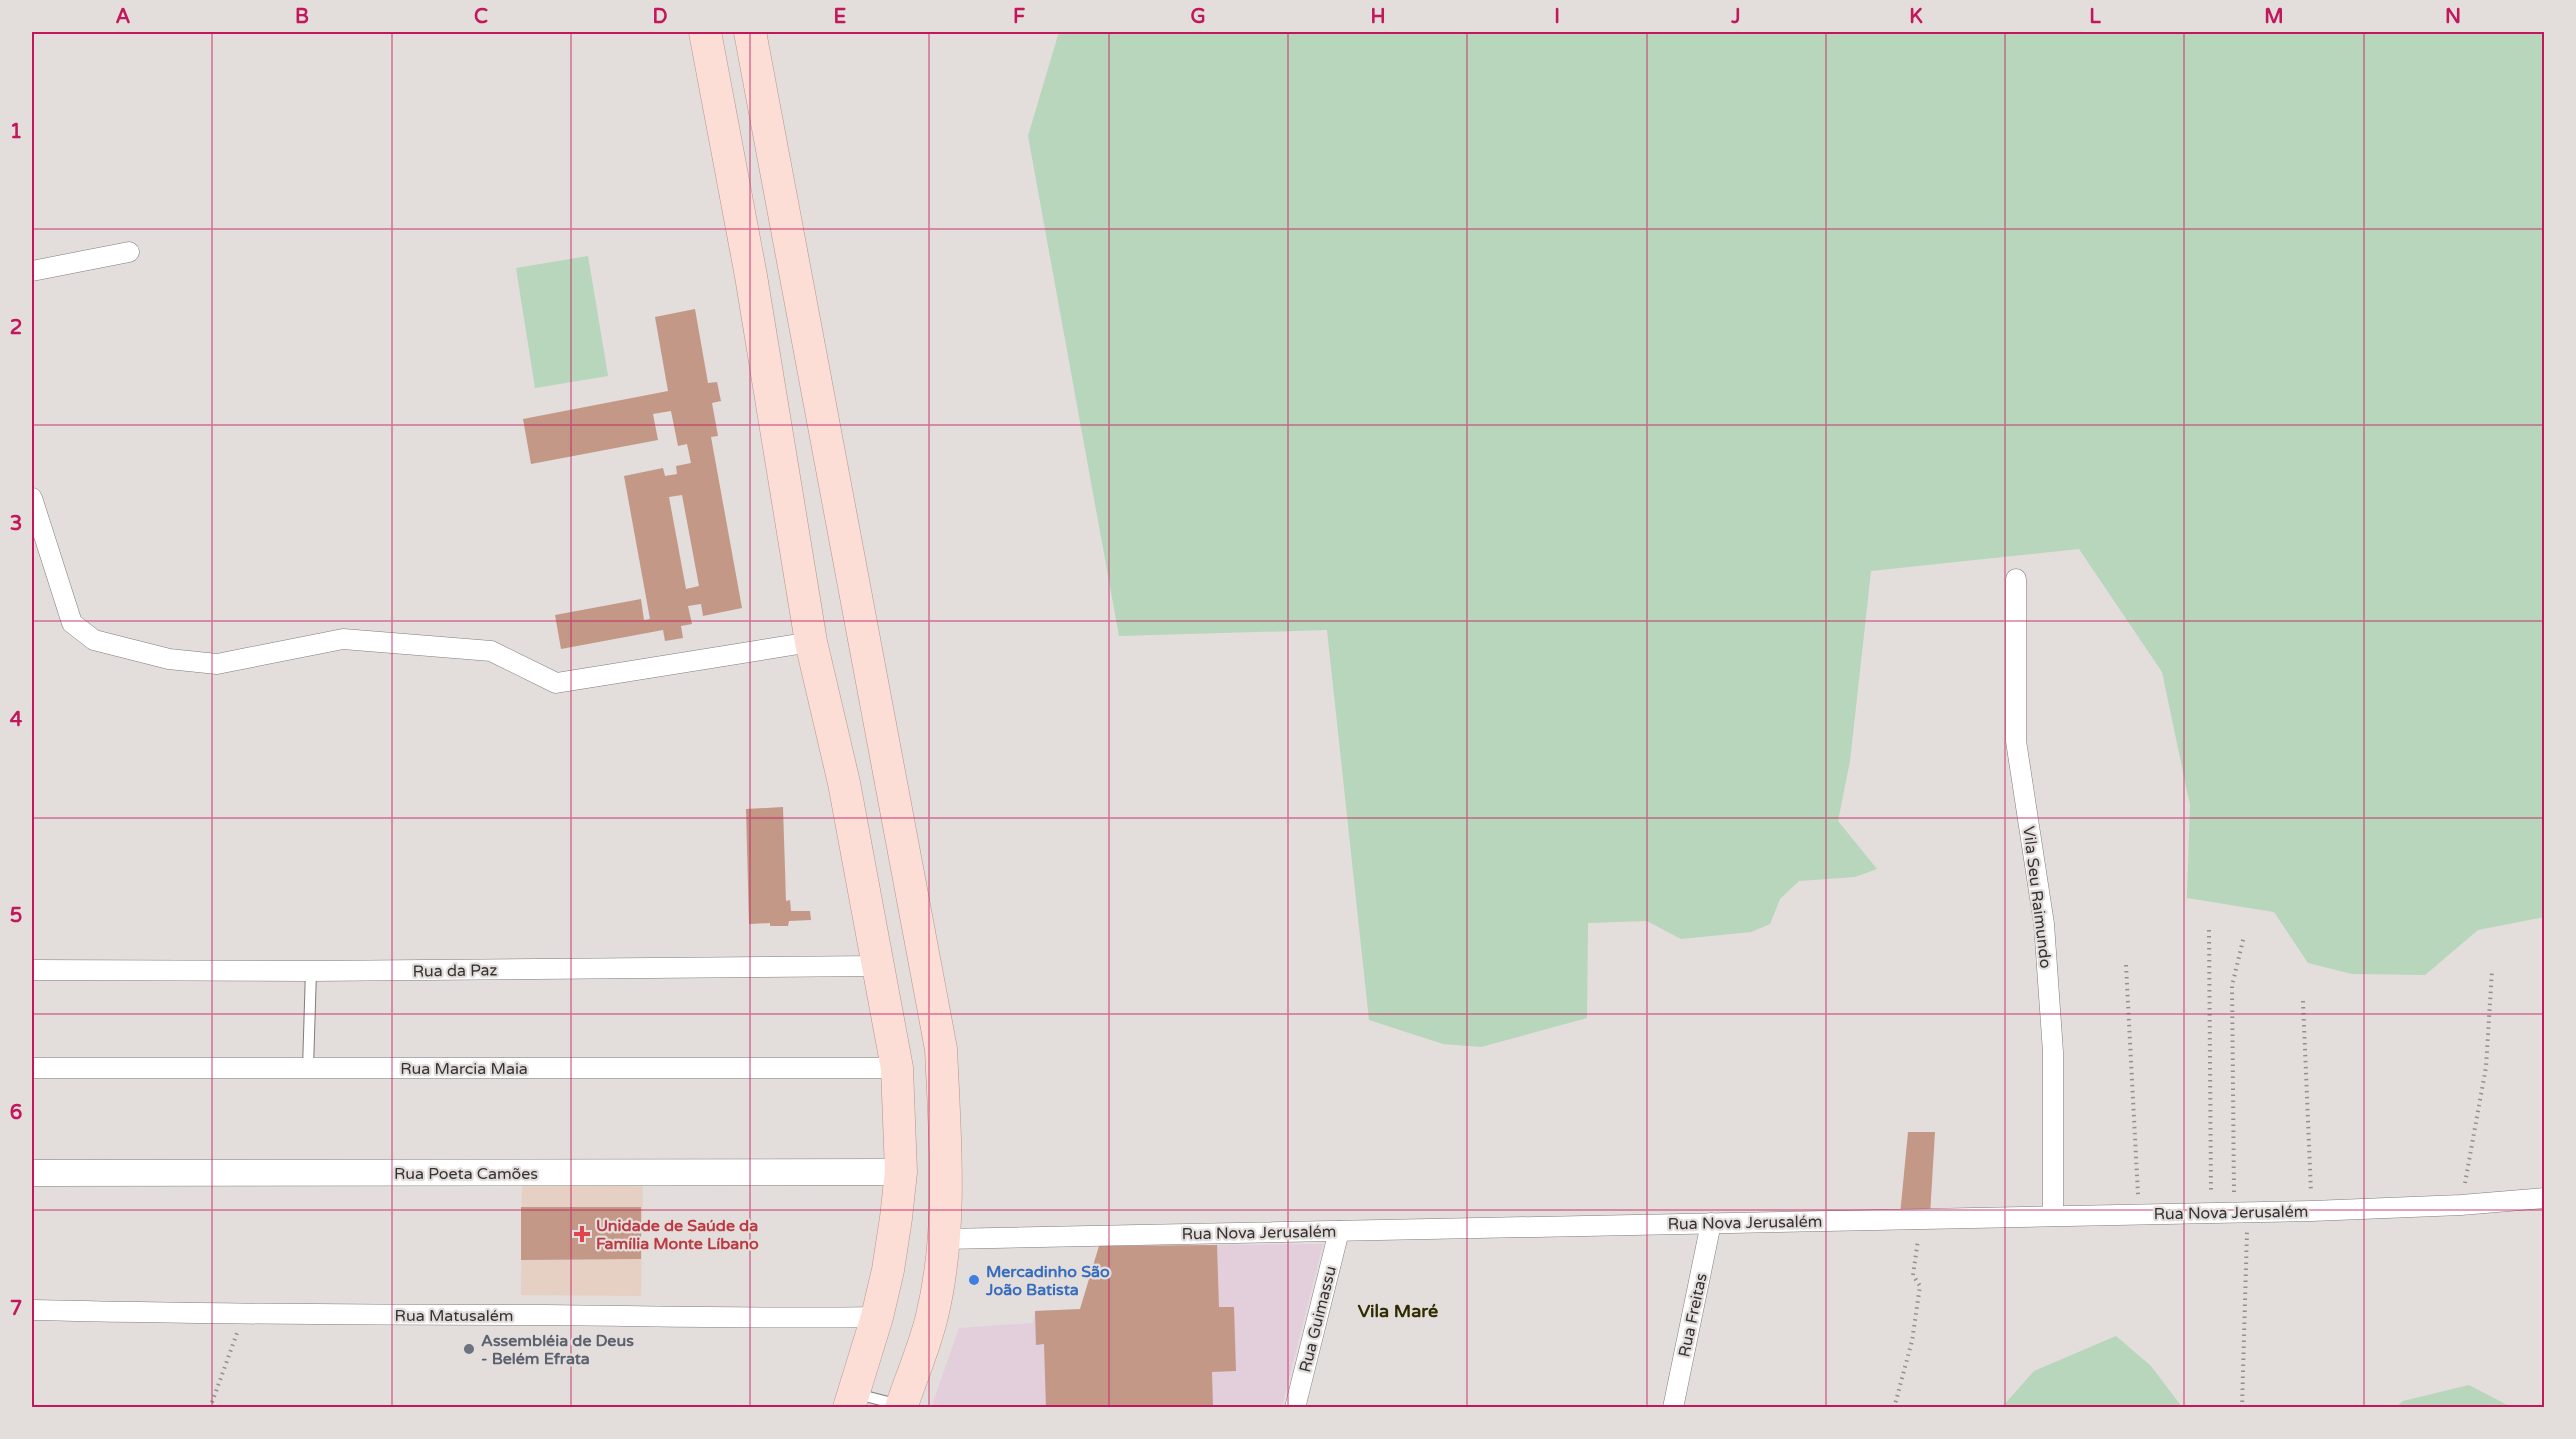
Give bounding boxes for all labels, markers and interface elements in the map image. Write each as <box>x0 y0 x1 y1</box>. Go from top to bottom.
text: A <box>116 5 131 29</box>
text: B <box>295 5 309 29</box>
text: C <box>474 5 488 29</box>
text: D <box>652 5 668 29</box>
text: E <box>834 5 847 29</box>
text: F <box>1013 5 1025 29</box>
text: G <box>1190 5 1206 29</box>
text: H <box>1370 5 1386 29</box>
text: I <box>1554 5 1560 29</box>
text: J <box>1730 5 1741 29</box>
text: K <box>1909 5 1923 29</box>
text: L <box>2089 5 2101 29</box>
text: M <box>2264 5 2284 29</box>
text: N <box>2445 5 2461 29</box>
text: 1 <box>10 120 22 144</box>
text: 2 <box>10 316 22 340</box>
text: 3 <box>10 512 22 536</box>
text: 4 <box>10 708 23 732</box>
street label: Vila Seu Raimundo <box>2018 825 2056 969</box>
text: 5 <box>10 904 22 928</box>
street label: Rua da Paz <box>412 960 498 982</box>
street label: Rua Marcia Maia <box>400 1059 528 1079</box>
text: 6 <box>10 1101 22 1125</box>
street label: Rua Poeta Camões <box>394 1164 538 1184</box>
street label: Rua Nova Jerusalém <box>2153 1202 2309 1224</box>
street label: Rua Nova Jerusalém <box>1667 1212 1823 1234</box>
place label: Unidade de Saúde da Família Monte Líbano <box>596 1216 759 1254</box>
street label: Rua Nova Jerusalém <box>1181 1222 1337 1244</box>
marker: Unidade de Saúde da Família Monte Líbano <box>573 1225 591 1243</box>
place label: Mercadinho São João Batista <box>985 1262 1110 1300</box>
street label: Rua Guimassu <box>1295 1264 1341 1375</box>
street label: Rua Freitas <box>1674 1271 1712 1359</box>
marker: Mercadinho São João Batista <box>967 1273 981 1287</box>
text: 7 <box>10 1297 22 1321</box>
district label: Vila Maré <box>1358 1300 1438 1322</box>
street label: Rua Matusalém <box>395 1306 513 1326</box>
place label: Assembléia de Deus - Belém Efrata <box>481 1331 634 1369</box>
marker: Assembléia de Deus - Belém Efrata <box>462 1342 476 1356</box>

